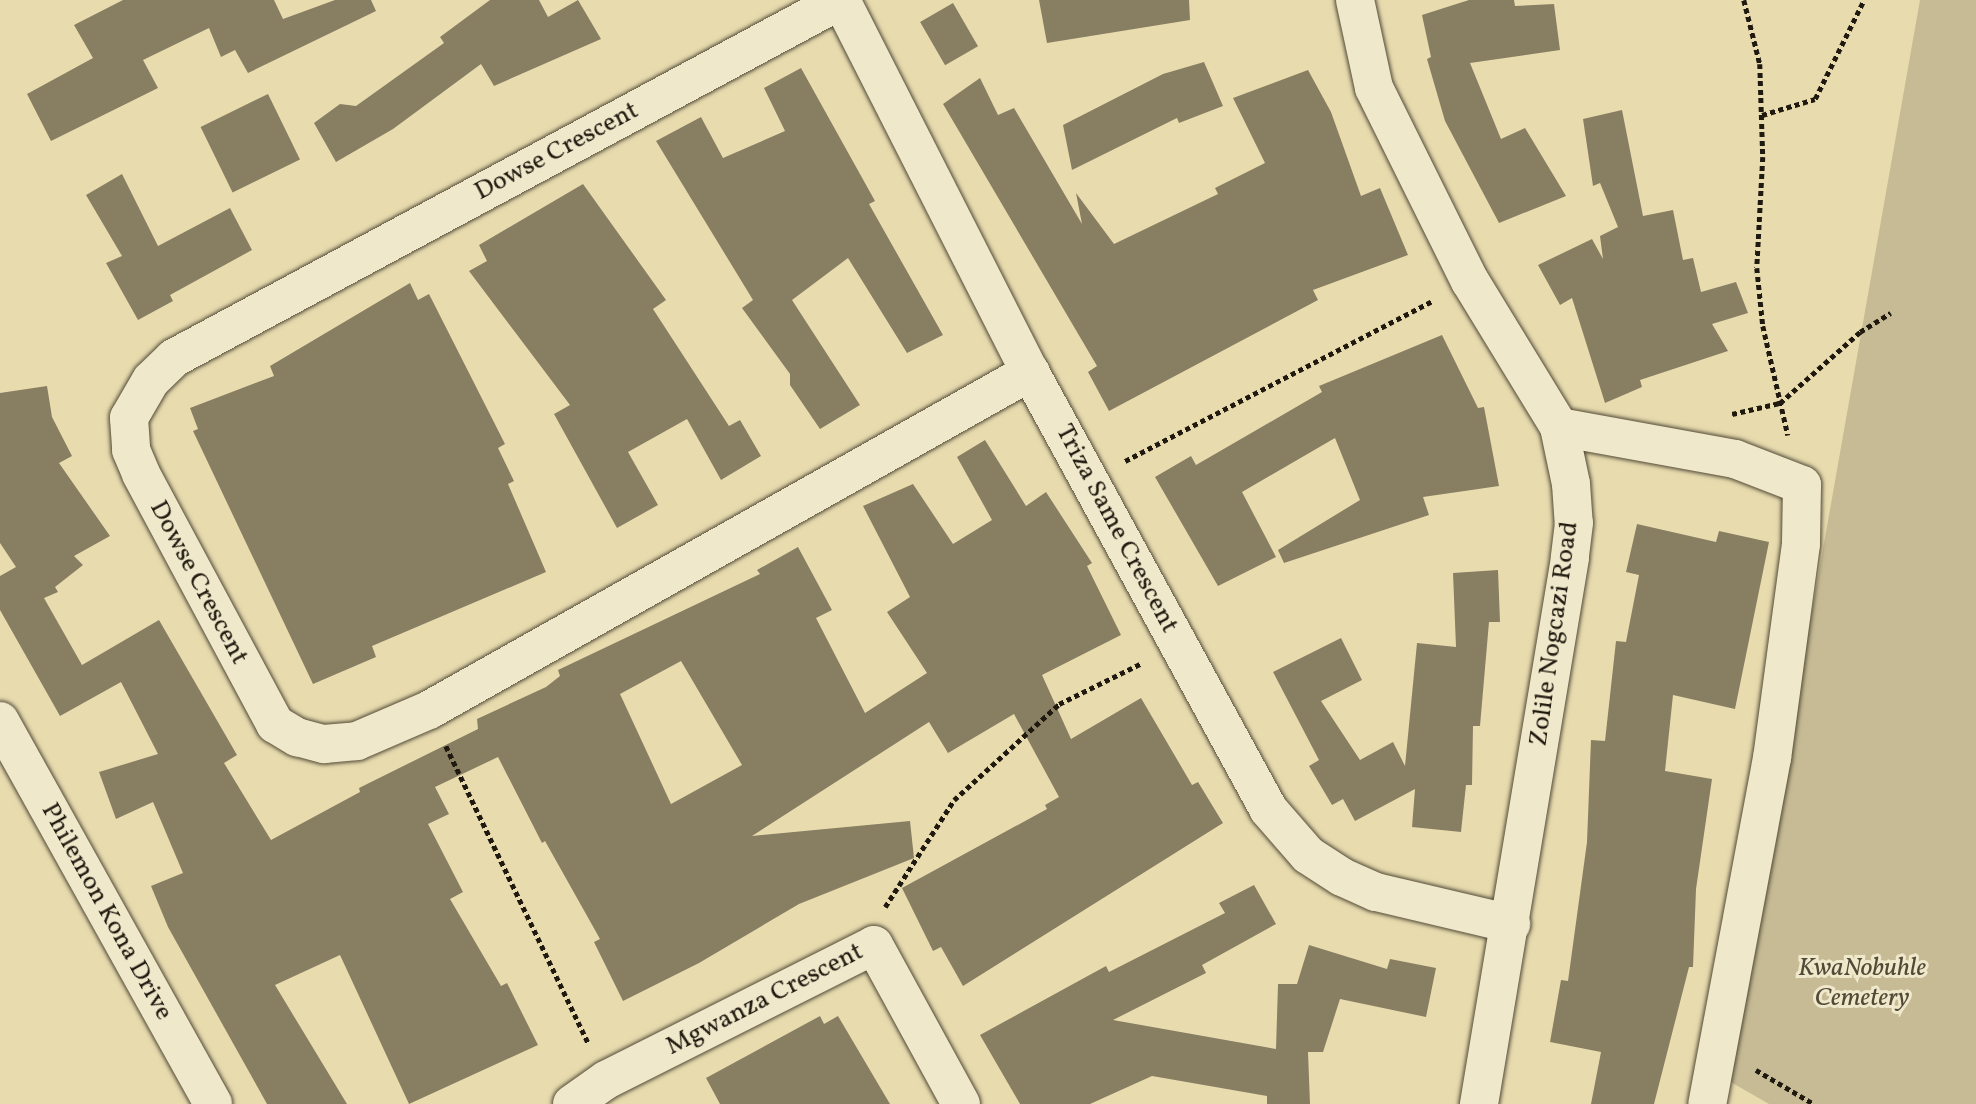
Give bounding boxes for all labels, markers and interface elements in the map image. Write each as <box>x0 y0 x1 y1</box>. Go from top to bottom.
street label: Dowse Crescent <box>470 96 644 208</box>
street label: Triza Same Crescent <box>1048 419 1184 639</box>
street label: Dowse Crescent <box>142 496 254 670</box>
street label: Zolile Nogcazi Road <box>1524 520 1586 748</box>
street label: Philemon Kona Drive <box>33 798 179 1026</box>
street label: Mgwanza Crescent <box>661 937 869 1063</box>
park label: KwaNobuhle Cemetery <box>1798 953 1926 1014</box>

